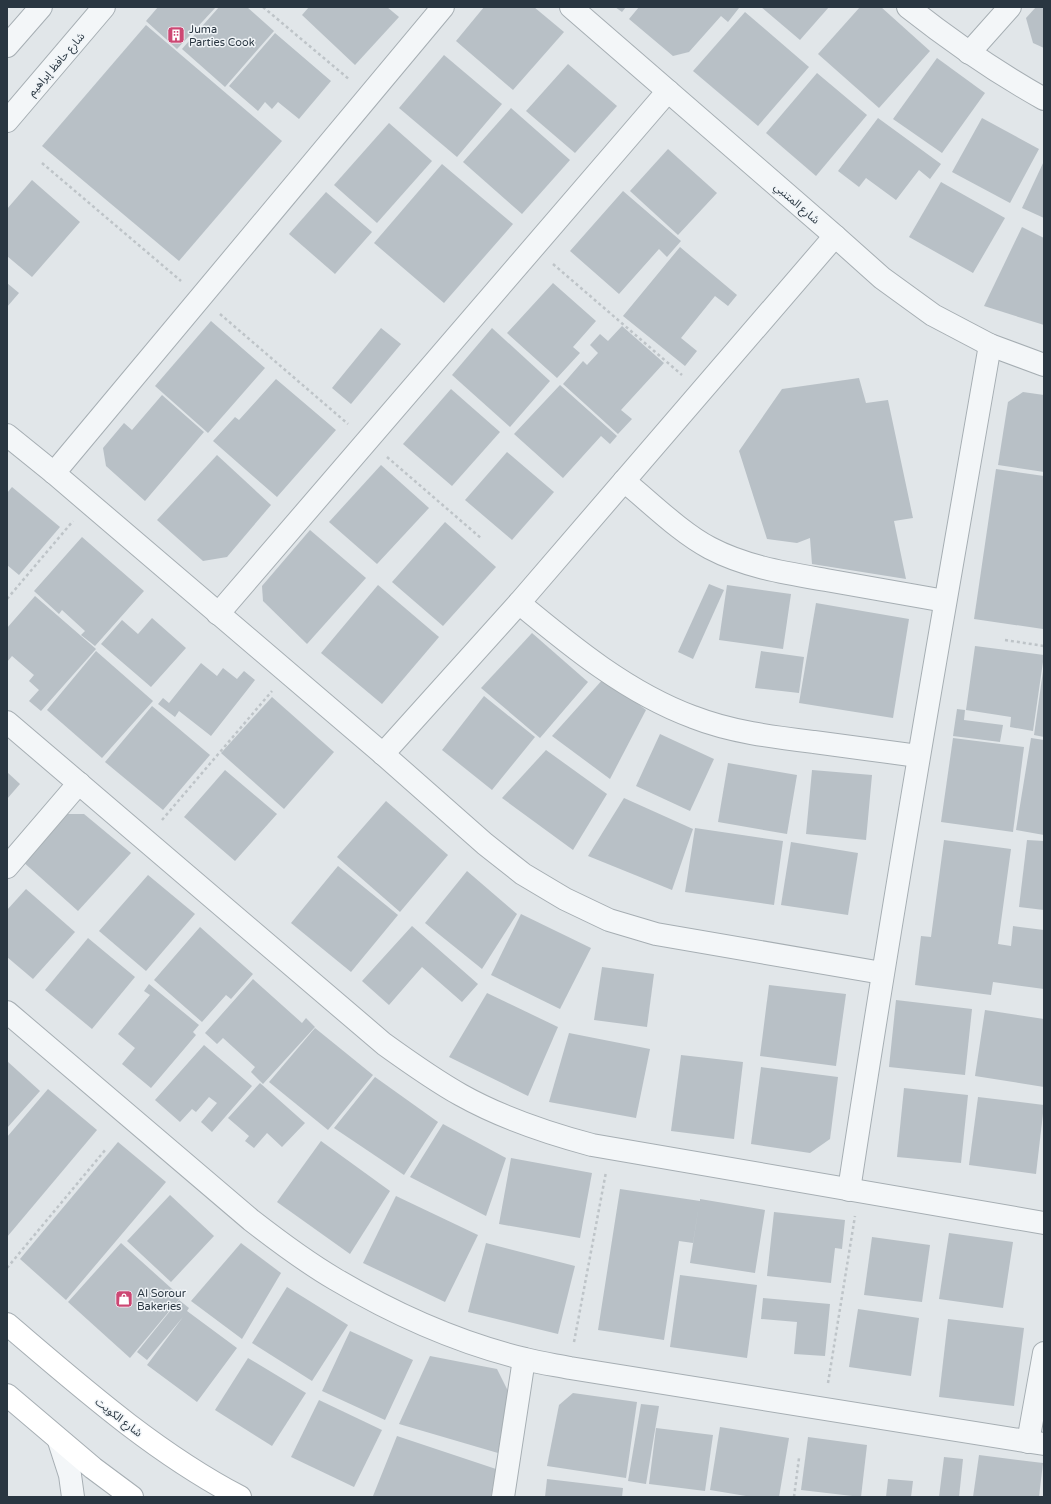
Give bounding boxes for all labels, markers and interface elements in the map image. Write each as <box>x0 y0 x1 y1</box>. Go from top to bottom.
place label: Juma Parties Cook <box>189 23 255 49</box>
building icon: Juma Parties Cook <box>166 25 186 45</box>
street label: شارع حافظ إبراهيم <box>25 30 89 100</box>
street label: شارع المتنبي <box>770 180 822 229</box>
place label: Al Sorour Bakeries <box>137 1287 187 1313</box>
shop icon: Al Sorour Bakeries <box>114 1289 134 1309</box>
street label: شارع الكويت <box>92 1395 145 1441</box>

